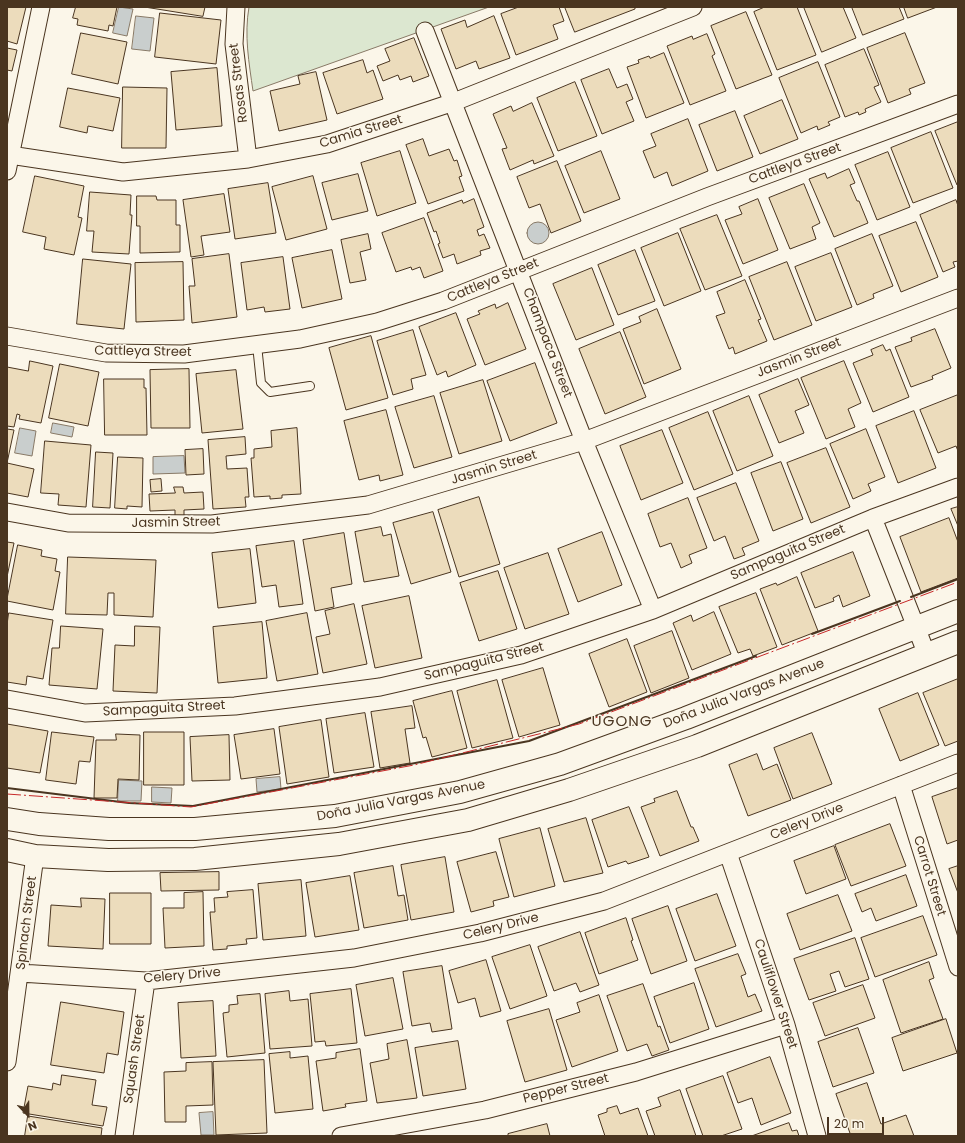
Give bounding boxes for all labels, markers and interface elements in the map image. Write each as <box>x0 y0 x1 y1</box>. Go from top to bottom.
street label: Rosas Street <box>226 42 252 124</box>
street label: Camia Street <box>318 112 404 152</box>
street label: Cattleya Street <box>747 140 843 188</box>
street label: Cattleya Street <box>445 256 541 306</box>
street label: Champaca Street <box>519 286 575 400</box>
street label: Jasmin Street <box>755 335 843 381</box>
street label: Cattleya Street <box>94 343 192 361</box>
street label: Jasmin Street <box>449 448 539 488</box>
street label: Jasmin Street <box>131 514 221 532</box>
street label: Sampaguita Street <box>728 522 848 584</box>
street label: Sampaguita Street <box>423 640 545 684</box>
street label: Doña Julia Vargas Avenue <box>661 656 827 732</box>
street label: Sampaguita Street <box>102 698 226 720</box>
district label: UGONG <box>592 713 652 731</box>
street label: Doña Julia Vargas Avenue <box>316 777 486 825</box>
street label: Celery Drive <box>768 800 846 844</box>
street label: Carrot Street <box>909 834 949 918</box>
street label: Spinach Street <box>14 875 40 971</box>
street label: Celery Drive <box>461 910 541 944</box>
street label: Cauliflower Street <box>750 937 800 1051</box>
street label: Celery Drive <box>143 965 221 987</box>
street label: Squash Street <box>121 1013 149 1105</box>
street label: Pepper Street <box>522 1071 610 1107</box>
north arrow <box>8 1095 48 1135</box>
scale bar <box>829 1109 886 1135</box>
text: 20 m <box>834 1115 864 1132</box>
text: N <box>26 1117 39 1135</box>

